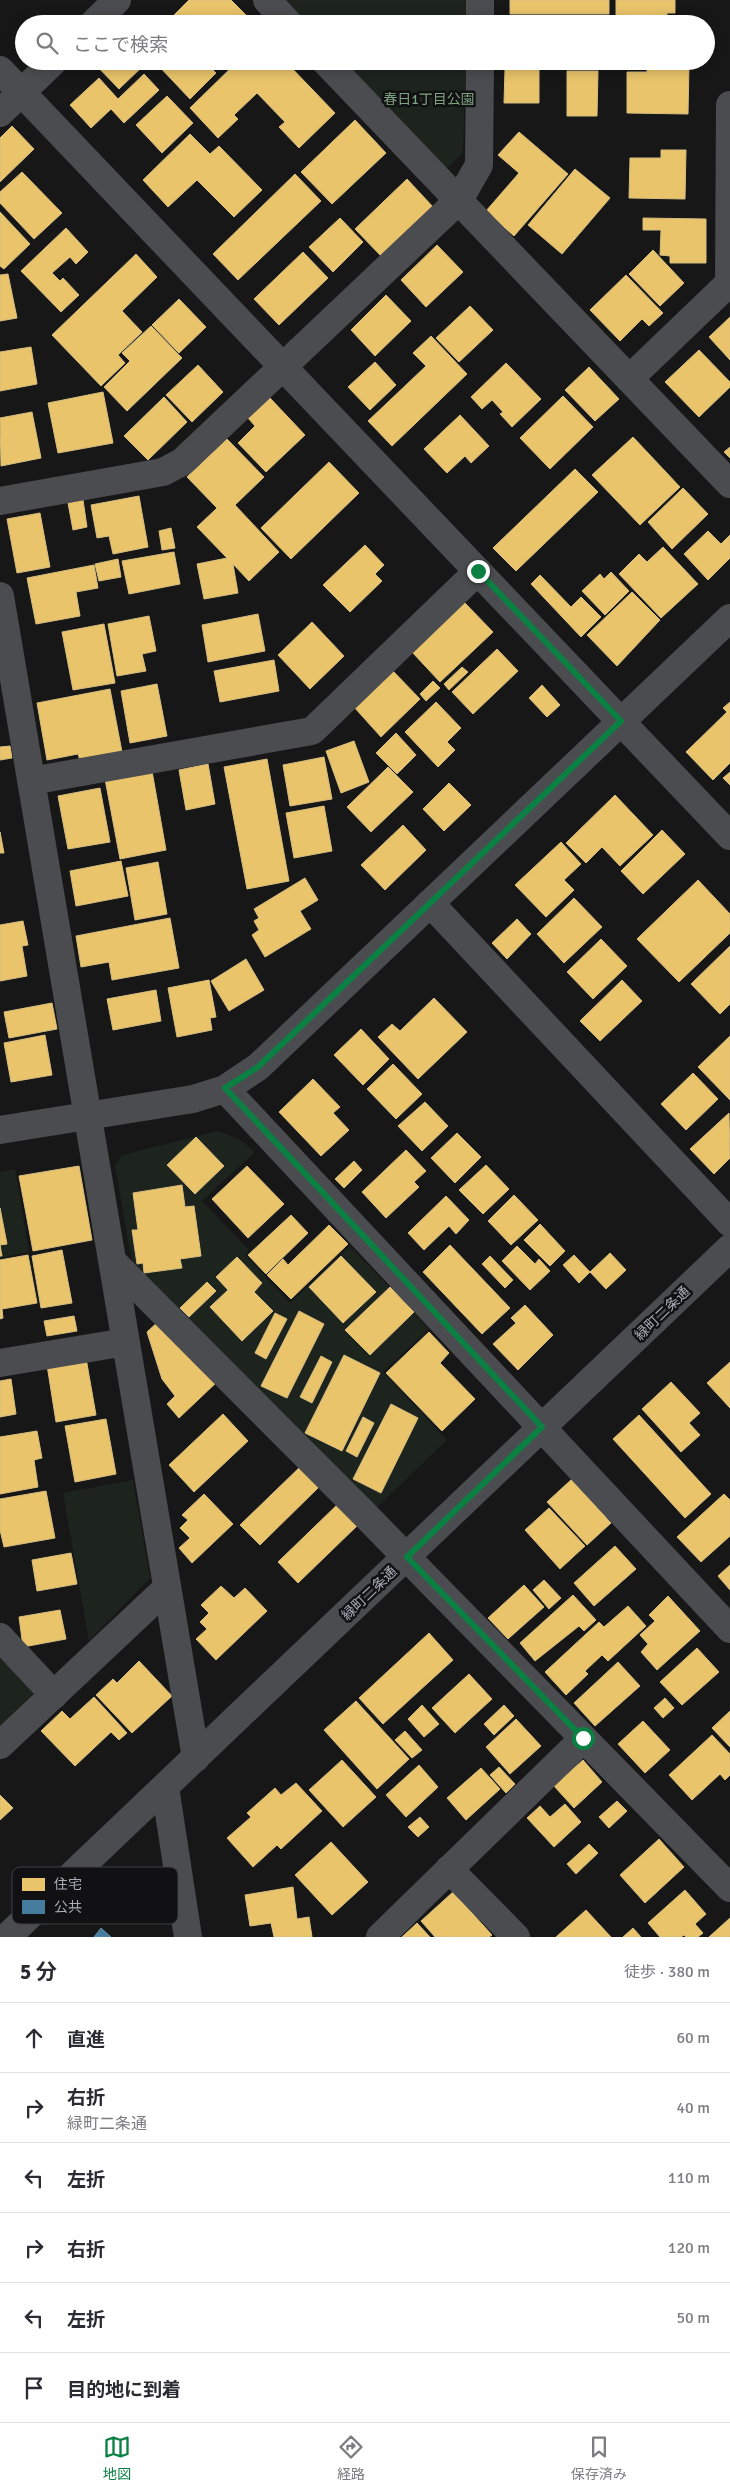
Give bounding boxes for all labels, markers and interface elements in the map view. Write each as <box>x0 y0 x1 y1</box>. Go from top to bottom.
search box <box>15 15 715 70</box>
icon: search <box>33 29 61 57</box>
text: ここで検索 <box>73 33 168 57</box>
park label: 春日1丁目公園 <box>383 91 475 108</box>
route end <box>467 560 490 583</box>
street label: 緑町二条通 <box>631 1283 693 1344</box>
street label: 緑町二条通 <box>338 1563 400 1624</box>
route start <box>572 1727 595 1750</box>
legend <box>12 1867 178 1924</box>
text: 住宅 <box>54 1876 82 1893</box>
text: 公共 <box>54 1899 82 1916</box>
text: 5 分 <box>20 1959 57 1985</box>
text: 徒歩 · 380 m <box>624 1962 710 1982</box>
icon: ahead <box>20 2024 48 2052</box>
text: 直進 <box>67 2028 105 2052</box>
text: 60 m <box>676 2028 710 2048</box>
text: 右折 <box>67 2086 105 2110</box>
icon: right <box>20 2094 48 2122</box>
text: 40 m <box>676 2098 710 2118</box>
text: 緑町二条通 <box>67 2114 147 2134</box>
icon: left <box>20 2164 48 2192</box>
text: 左折 <box>67 2168 105 2192</box>
text: 110 m <box>668 2168 710 2188</box>
icon: right <box>20 2234 48 2262</box>
text: 右折 <box>67 2238 105 2262</box>
text: 120 m <box>668 2238 710 2258</box>
icon: left <box>20 2304 48 2332</box>
text: 左折 <box>67 2308 105 2332</box>
text: 50 m <box>676 2308 710 2328</box>
icon: arrive <box>20 2374 48 2402</box>
text: 目的地に到着 <box>67 2378 181 2402</box>
tab: 地図 <box>103 2433 131 2483</box>
tab: 経路 <box>337 2433 365 2483</box>
tab: 保存済み <box>571 2433 627 2483</box>

